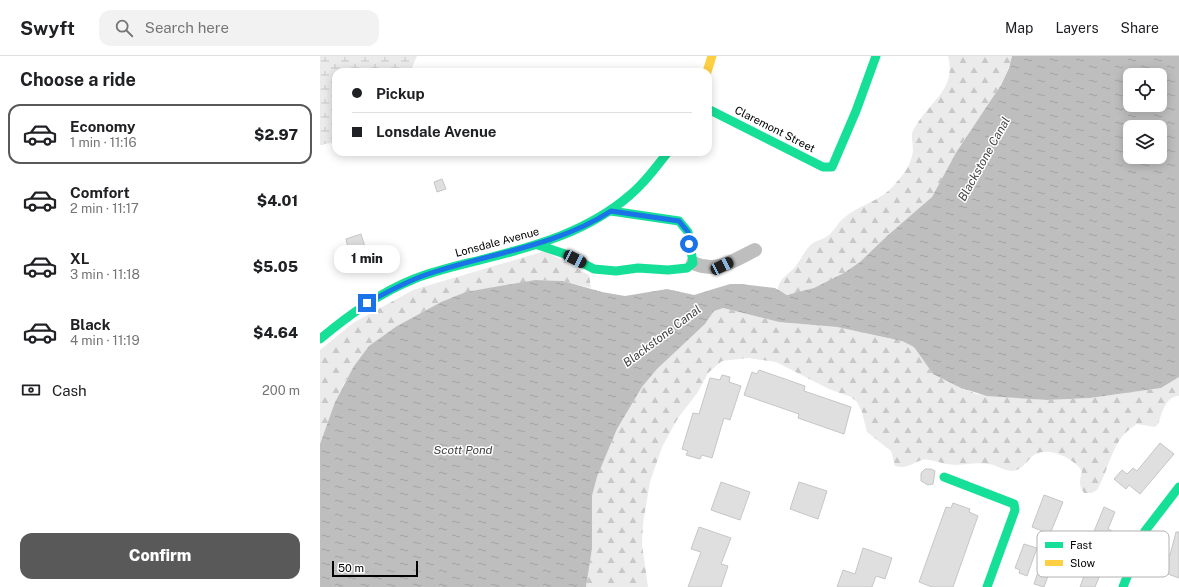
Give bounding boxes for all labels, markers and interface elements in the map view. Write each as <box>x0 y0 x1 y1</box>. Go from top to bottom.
search box <box>99 10 379 46</box>
text: Swyft <box>20 17 75 39</box>
icon: search <box>113 17 135 39</box>
text: Search here <box>145 19 229 36</box>
text: Map <box>1005 20 1033 36</box>
text: Layers <box>1055 20 1099 36</box>
text: Share <box>1121 20 1159 36</box>
map controls <box>1123 68 1167 164</box>
button: locate <box>1123 68 1167 112</box>
text: Choose a ride <box>20 69 136 90</box>
text: Pickup <box>376 85 425 102</box>
street label: Claremont Street <box>733 104 817 154</box>
water label: Blackstone Canal <box>955 115 1013 203</box>
icon: car <box>22 116 58 152</box>
text: Economy <box>70 118 135 135</box>
button: layers <box>1123 120 1167 164</box>
text: Lonsdale Avenue <box>376 123 497 140</box>
text: $2.97 <box>254 126 298 143</box>
text: 1 min · 11:16 <box>70 135 137 150</box>
icon: car <box>22 182 58 218</box>
text: Comfort <box>70 184 130 201</box>
text: $4.01 <box>257 192 298 209</box>
text: 2 min · 11:17 <box>70 201 139 216</box>
street label: Lonsdale Avenue <box>454 225 540 259</box>
route start <box>680 235 698 253</box>
callout: 1 min <box>334 245 400 273</box>
icon: car <box>22 248 58 284</box>
car <box>562 248 588 270</box>
text: XL <box>70 250 89 267</box>
text: 1 min <box>351 251 383 266</box>
car <box>709 255 735 277</box>
text: $5.05 <box>253 258 298 275</box>
text: 3 min · 11:18 <box>70 267 140 282</box>
route end <box>358 294 376 312</box>
water label: Blackstone Canal <box>620 302 704 370</box>
icon: car <box>22 314 58 350</box>
text: Black <box>70 316 110 333</box>
text: $4.64 <box>253 324 298 341</box>
text: 4 min · 11:19 <box>70 333 140 348</box>
icon: cash <box>20 379 42 401</box>
text: Cash <box>52 382 87 399</box>
text: 200 m <box>262 383 300 398</box>
water label: Scott Pond <box>433 443 493 457</box>
legend <box>1037 531 1169 577</box>
button: Confirm <box>20 533 300 579</box>
text: Fast <box>1070 539 1092 551</box>
text: Slow <box>1070 557 1096 569</box>
scale bar <box>332 559 418 578</box>
text: 50 m <box>338 562 364 574</box>

